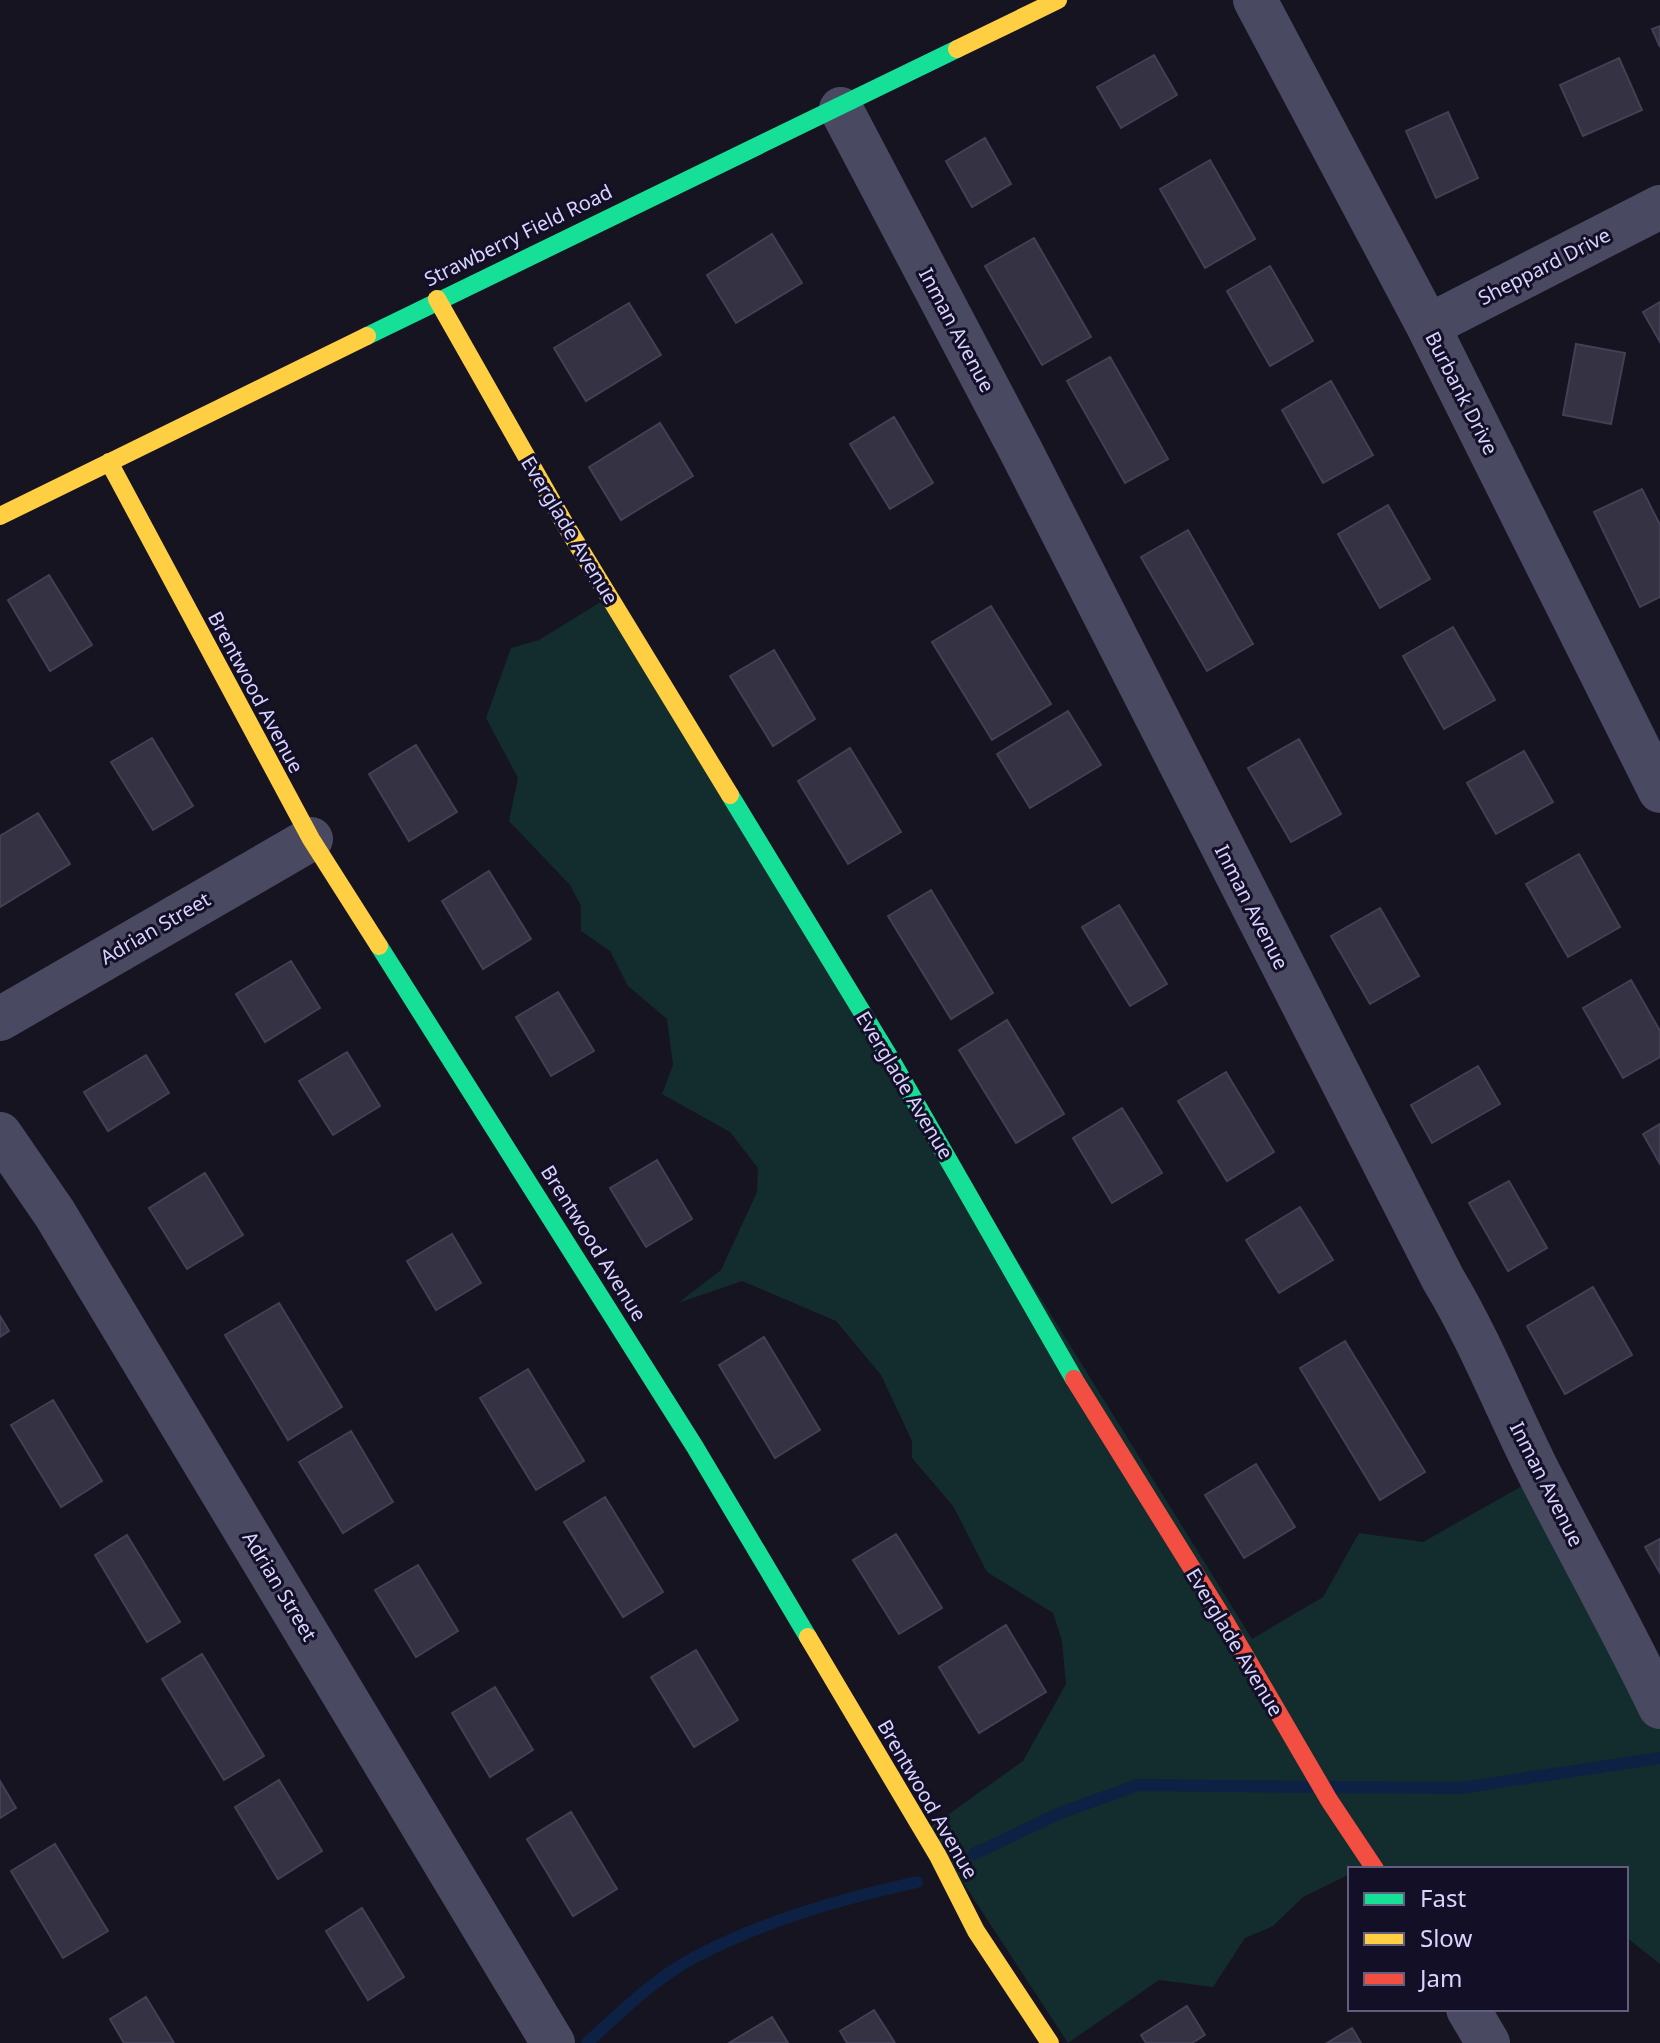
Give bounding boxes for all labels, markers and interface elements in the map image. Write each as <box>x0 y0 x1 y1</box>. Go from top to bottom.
street label: Strawberry Field Road <box>419 178 617 292</box>
street label: Sheppard Drive <box>1473 221 1615 311</box>
street label: Inman Avenue <box>913 263 1001 397</box>
street label: Burbank Drive <box>1419 327 1505 459</box>
street label: Everglade Avenue <box>515 451 625 609</box>
street label: Brentwood Avenue <box>202 606 310 778</box>
street label: Inman Avenue <box>1209 840 1295 974</box>
street label: Adrian Street <box>95 886 215 970</box>
street label: Everglade Avenue <box>850 1006 960 1164</box>
street label: Brentwood Avenue <box>535 1160 653 1326</box>
street label: Inman Avenue <box>1504 1417 1590 1551</box>
street label: Adrian Street <box>237 1526 323 1646</box>
street label: Everglade Avenue <box>1180 1563 1290 1721</box>
street label: Brentwood Avenue <box>871 1715 985 1883</box>
legend <box>1348 1867 1628 2011</box>
text: Fast <box>1420 1881 1466 1914</box>
text: Slow <box>1420 1921 1472 1954</box>
text: Jam <box>1418 1961 1462 1994</box>

